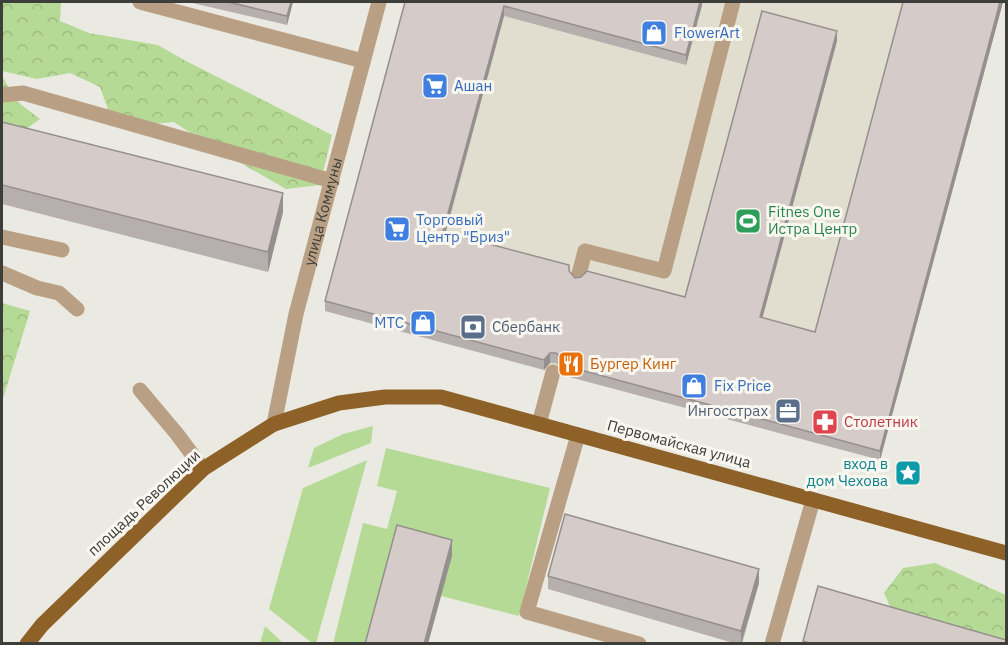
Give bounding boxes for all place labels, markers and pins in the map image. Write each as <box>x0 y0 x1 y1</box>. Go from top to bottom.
shop icon: FlowerArt <box>639 18 669 48</box>
place label: FlowerArt <box>674 23 740 42</box>
supermarket icon: Ашан <box>420 71 450 101</box>
place label: Ашан <box>454 76 492 95</box>
place label: Fitnes One Истра Центр <box>768 202 857 238</box>
sports icon: Fitnes One Истра Центр <box>733 206 763 236</box>
place label: Торговый Центр "Бриз" <box>416 210 510 246</box>
supermarket icon: Торговый Центр "Бриз" <box>382 214 412 244</box>
shop icon: МТС <box>408 308 438 338</box>
bank icon: Сбербанк <box>458 312 488 342</box>
place label: МТС <box>374 313 404 332</box>
place label: Сбербанк <box>492 317 560 336</box>
restaurant icon: Бургер Кинг <box>556 349 586 379</box>
place label: Бургер Кинг <box>590 354 677 373</box>
shop icon: Fix Price <box>679 371 709 401</box>
place label: Fix Price <box>714 376 771 395</box>
office icon: Ингосстрах <box>773 396 803 426</box>
place label: Ингосстрах <box>687 401 768 420</box>
pharmacy icon: Столетник <box>810 407 840 437</box>
place label: Столетник <box>844 412 918 431</box>
place label: вход в дом Чехова <box>807 454 888 490</box>
place icon: вход в дом Чехова <box>893 458 923 488</box>

